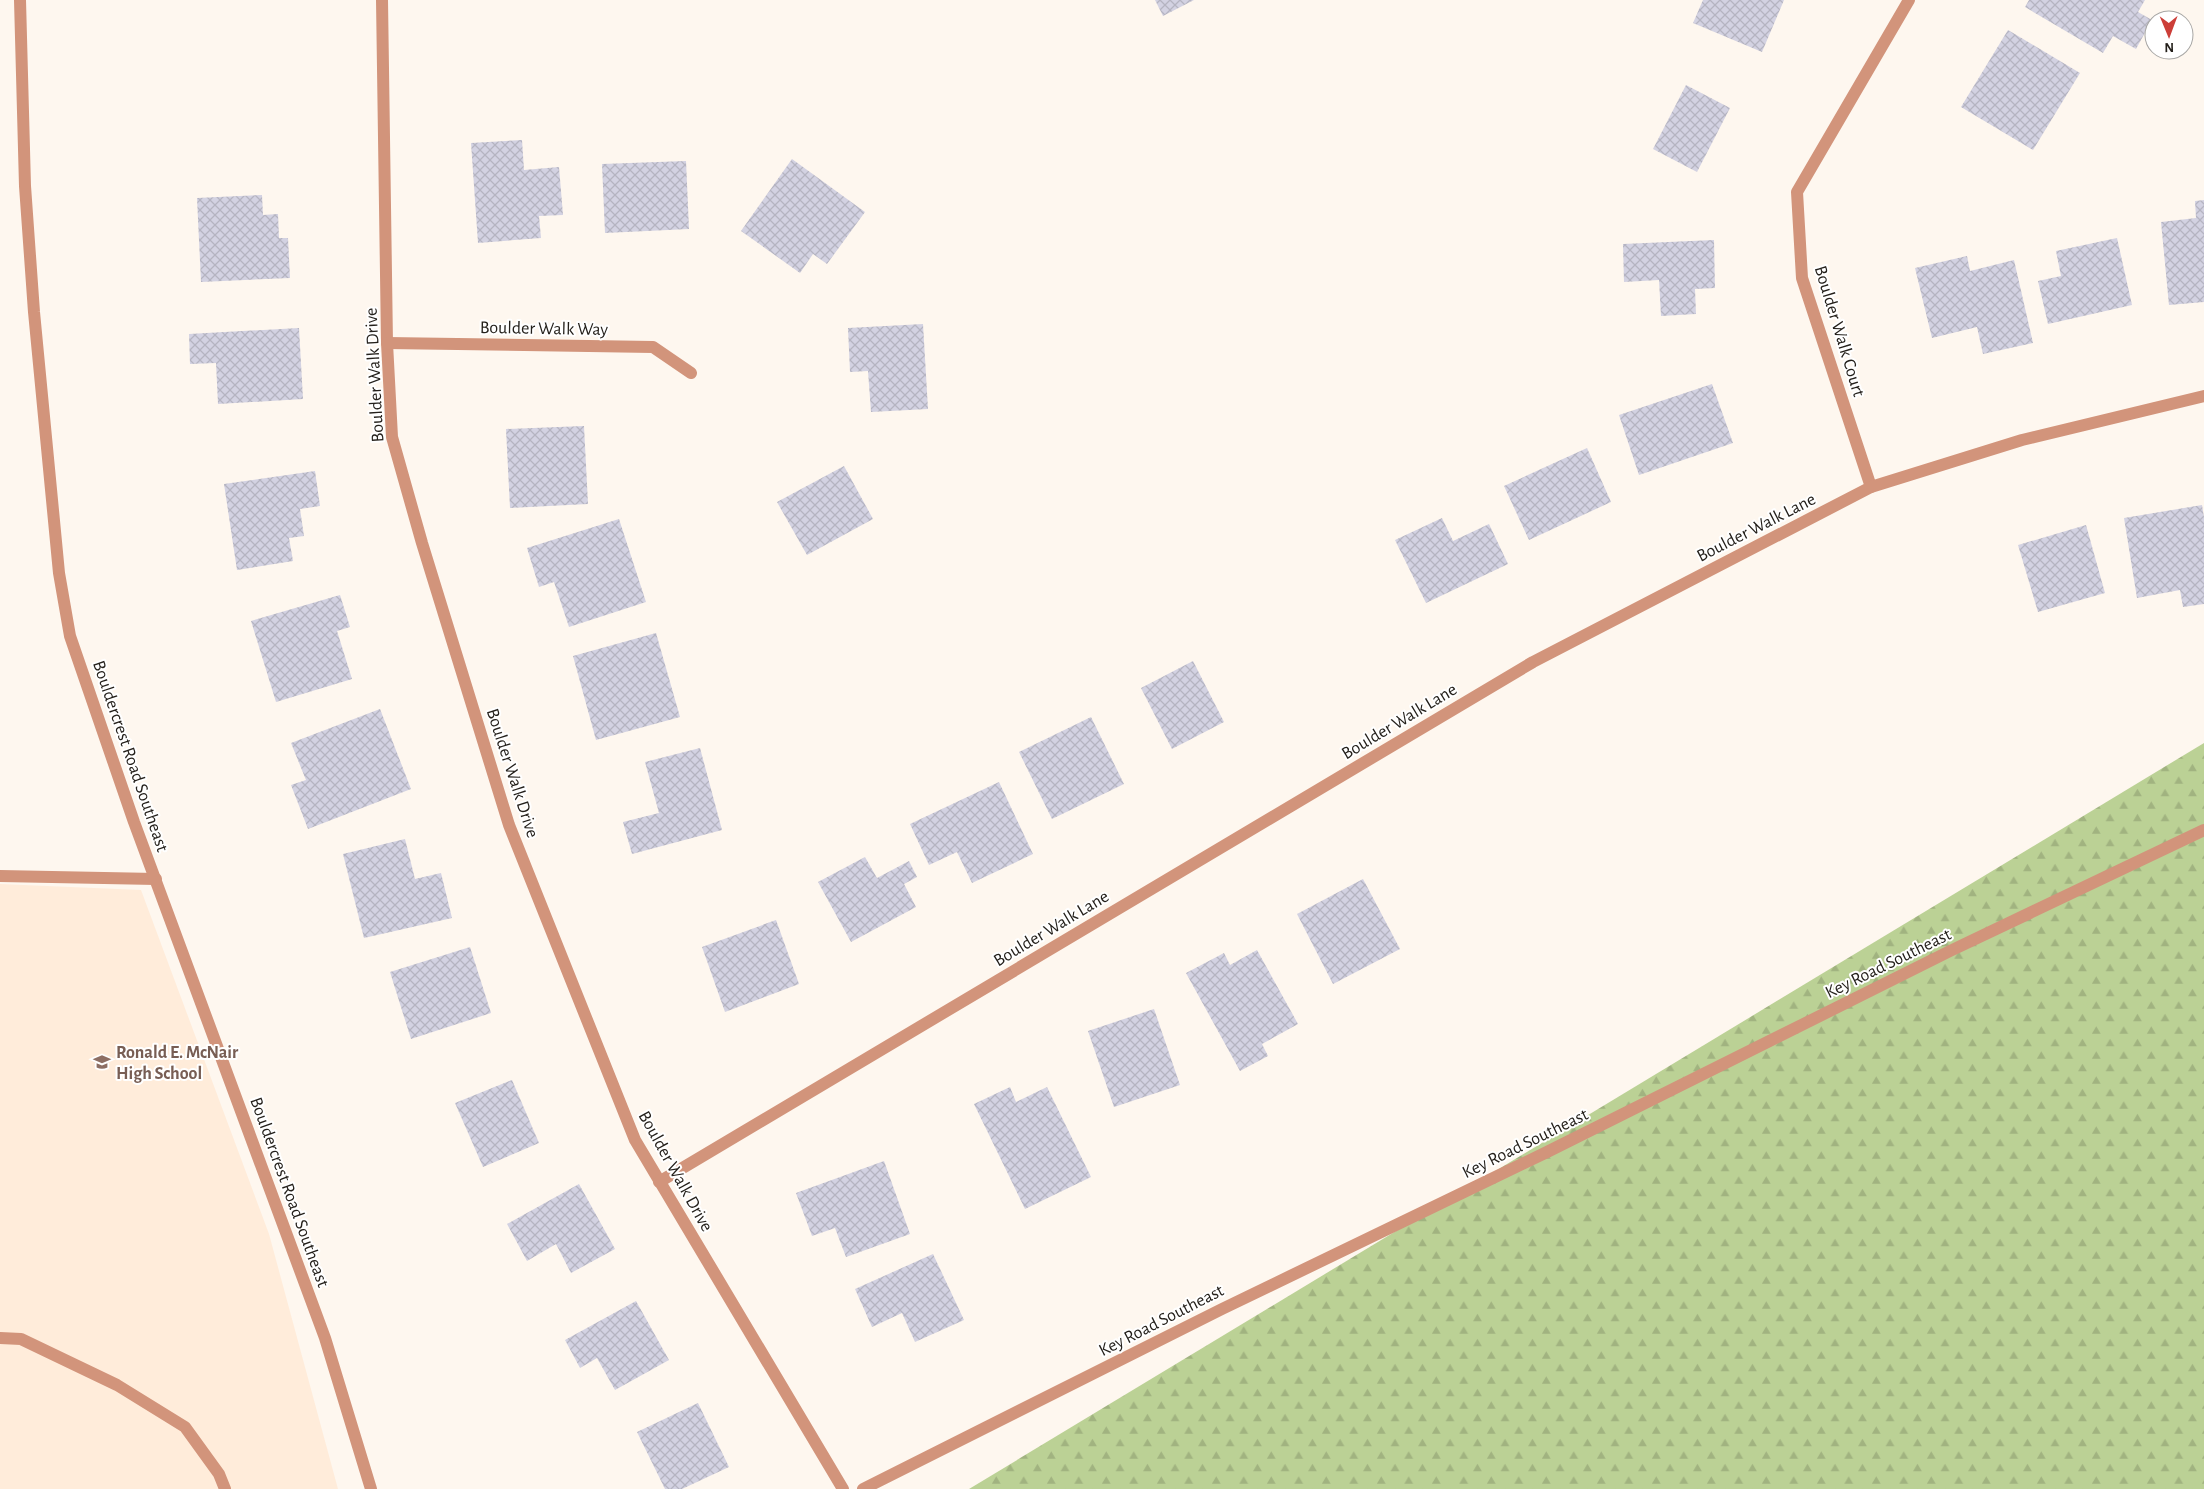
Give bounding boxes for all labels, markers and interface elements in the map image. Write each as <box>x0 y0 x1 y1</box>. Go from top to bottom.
north arrow <box>2144 10 2194 60</box>
text: N <box>2164 40 2174 54</box>
street label: Boulder Walk Court <box>1811 264 1868 399</box>
street label: Boulder Walk Drive <box>362 307 388 443</box>
street label: Boulder Walk Way <box>480 319 609 339</box>
street label: Boulder Walk Lane <box>1694 490 1819 566</box>
street label: Bouldercrest Road Southeast <box>89 659 171 854</box>
street label: Boulder Walk Lane <box>1339 681 1460 763</box>
street label: Boulder Walk Drive <box>483 706 541 840</box>
street label: Boulder Walk Lane <box>991 888 1112 970</box>
street label: Key Road Southeast <box>1823 926 1954 1002</box>
place label: Ronald E. McNair High School <box>116 1044 239 1083</box>
school or university icon: Ronald E. McNair High School <box>92 1052 112 1072</box>
street label: Bouldercrest Road Southeast <box>246 1095 332 1290</box>
street label: Key Road Southeast <box>1460 1106 1591 1182</box>
street label: Boulder Walk Drive <box>635 1108 716 1235</box>
street label: Key Road Southeast <box>1096 1282 1227 1360</box>

